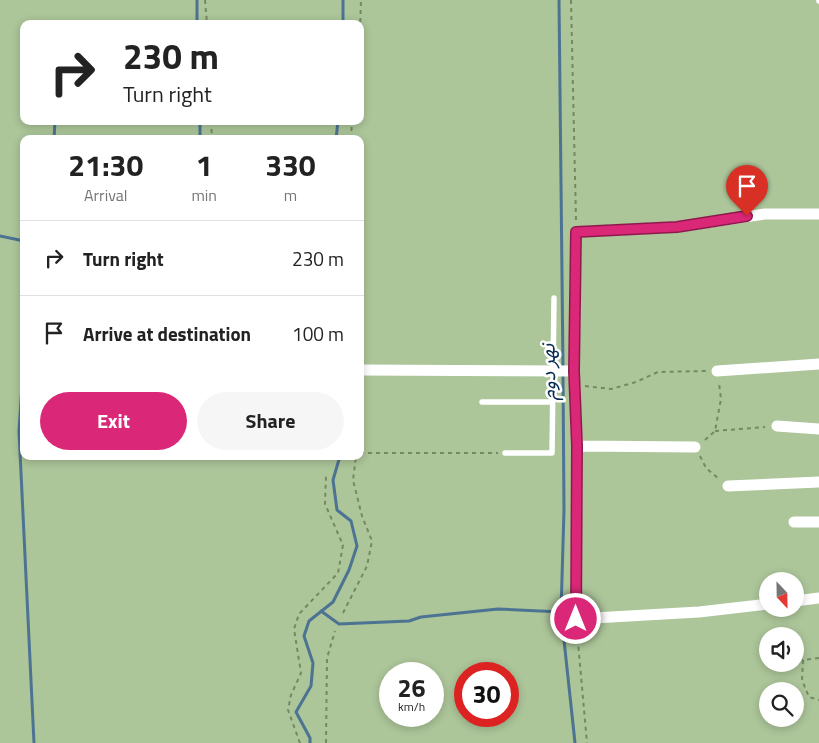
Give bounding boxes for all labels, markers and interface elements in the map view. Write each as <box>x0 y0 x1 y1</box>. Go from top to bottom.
text: 230 m <box>123 29 219 83</box>
icon: right <box>40 40 105 105</box>
text: Turn right <box>123 77 212 111</box>
text: 21:30 <box>68 142 143 188</box>
text: 1 <box>196 142 213 188</box>
text: 330 <box>265 142 316 188</box>
pin <box>726 165 768 216</box>
icon: arrive <box>733 172 761 200</box>
text: Arrival <box>84 183 127 207</box>
text: min <box>191 183 217 207</box>
text: m <box>284 183 297 207</box>
icon: right <box>40 244 68 272</box>
text: Turn right <box>83 244 164 273</box>
text: 230 m <box>292 244 344 273</box>
icon: arrive <box>40 319 68 347</box>
text: Arrive at destination <box>83 319 251 348</box>
text: 100 m <box>292 319 344 348</box>
water label: نهر دوم <box>531 342 564 401</box>
button: Exit <box>40 392 187 450</box>
button: Share <box>197 392 344 450</box>
north arrow <box>759 572 804 618</box>
map controls <box>759 572 804 727</box>
position arrow <box>549 592 601 644</box>
button: sound <box>759 627 804 672</box>
speed limit sign: 30 <box>454 662 519 727</box>
text: 26 <box>397 669 426 707</box>
button: search <box>759 682 804 727</box>
text: km/h <box>398 697 425 716</box>

